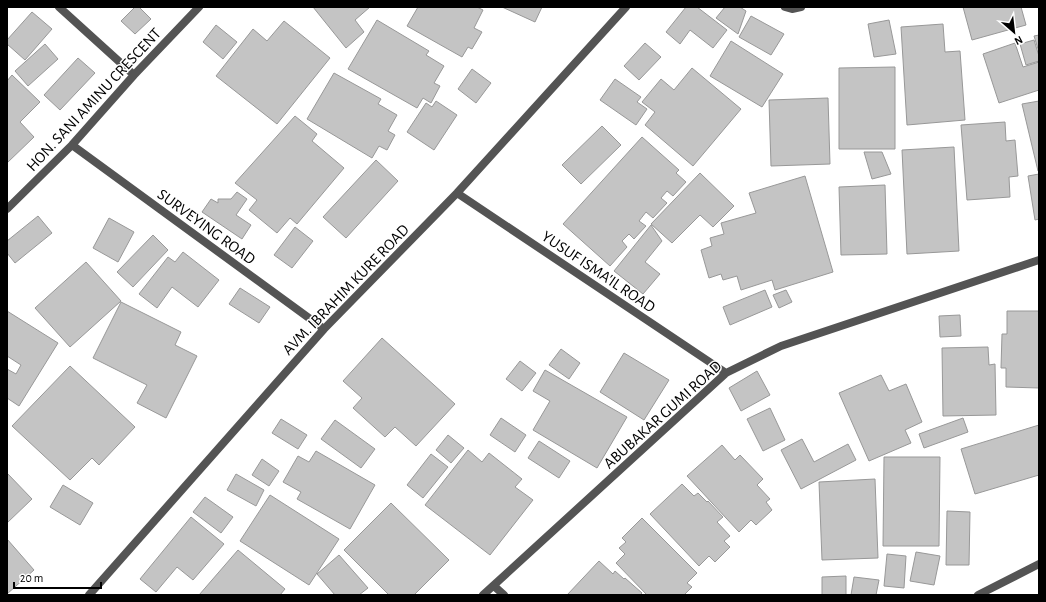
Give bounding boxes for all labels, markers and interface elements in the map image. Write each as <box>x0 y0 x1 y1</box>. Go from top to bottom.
north arrow <box>994 12 1034 52</box>
street label: HON. SANI AMINU CRESCENT <box>23 25 164 174</box>
text: N <box>1012 34 1024 47</box>
street label: SURVEYING ROAD <box>155 186 258 268</box>
street label: AVM. IBRAHIM KURE ROAD <box>279 221 412 358</box>
street label: YUSUF ISMA'IL ROAD <box>539 228 658 316</box>
street label: ABUBAKAR GUMI ROAD <box>601 358 725 472</box>
scale bar <box>14 564 101 590</box>
text: 20 m <box>20 572 43 584</box>

